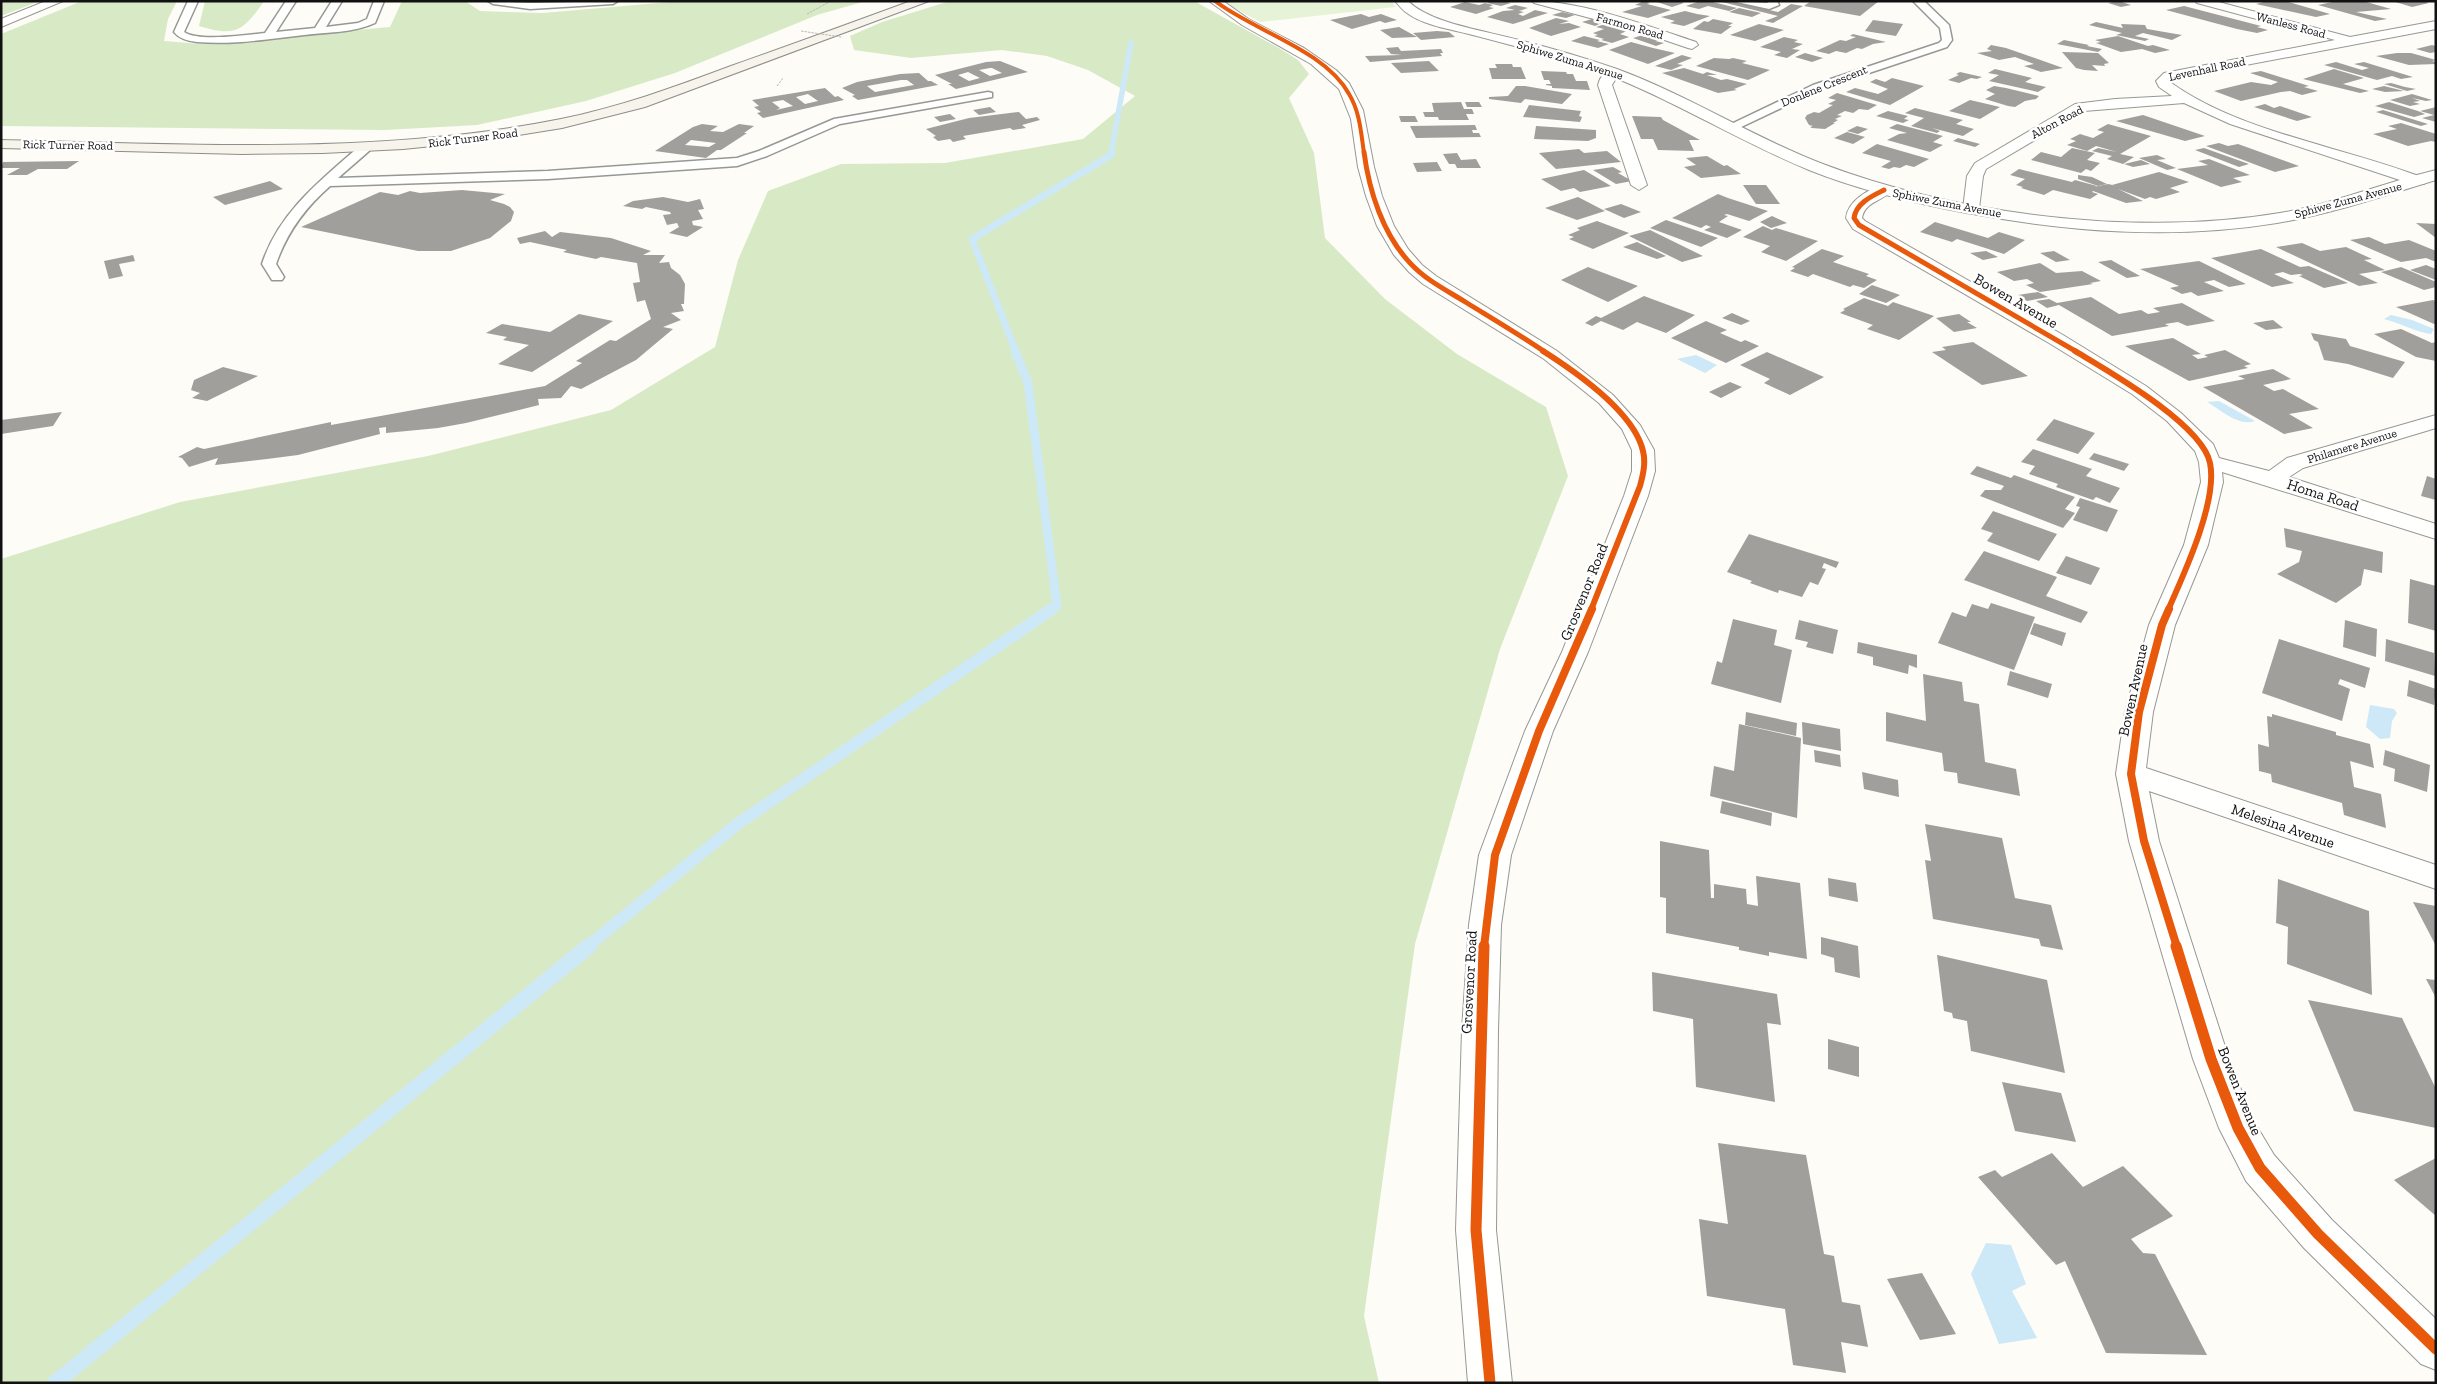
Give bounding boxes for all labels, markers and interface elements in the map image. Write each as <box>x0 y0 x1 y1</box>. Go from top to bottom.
street label: Wanless Road <box>2255 9 2328 41</box>
street label: Farmon Road <box>1595 10 1666 42</box>
street label: Sphiwe Zuma Avenue <box>1515 37 1625 83</box>
street label: Levenhall Road <box>2167 54 2247 84</box>
street label: Donlene Crescent <box>1779 62 1870 110</box>
street label: Alton Road <box>2029 102 2086 142</box>
street label: Rick Turner Road <box>427 126 519 150</box>
street label: Rick Turner Road <box>23 137 114 153</box>
street label: Sphiwe Zuma Avenue <box>2293 179 2403 221</box>
street label: Sphiwe Zuma Avenue <box>1891 186 2003 220</box>
street label: Bowen Avenue <box>1971 270 2061 332</box>
street label: Philamere Avenue <box>2305 426 2399 466</box>
street label: Homa Road <box>2285 475 2362 515</box>
street label: Grosvenor Road <box>1556 540 1612 643</box>
street label: Bowen Avenue <box>2114 642 2152 738</box>
street label: Melesina Avenue <box>2229 800 2337 852</box>
street label: Grosvenor Road <box>1457 929 1481 1034</box>
street label: Bowen Avenue <box>2214 1044 2266 1138</box>

